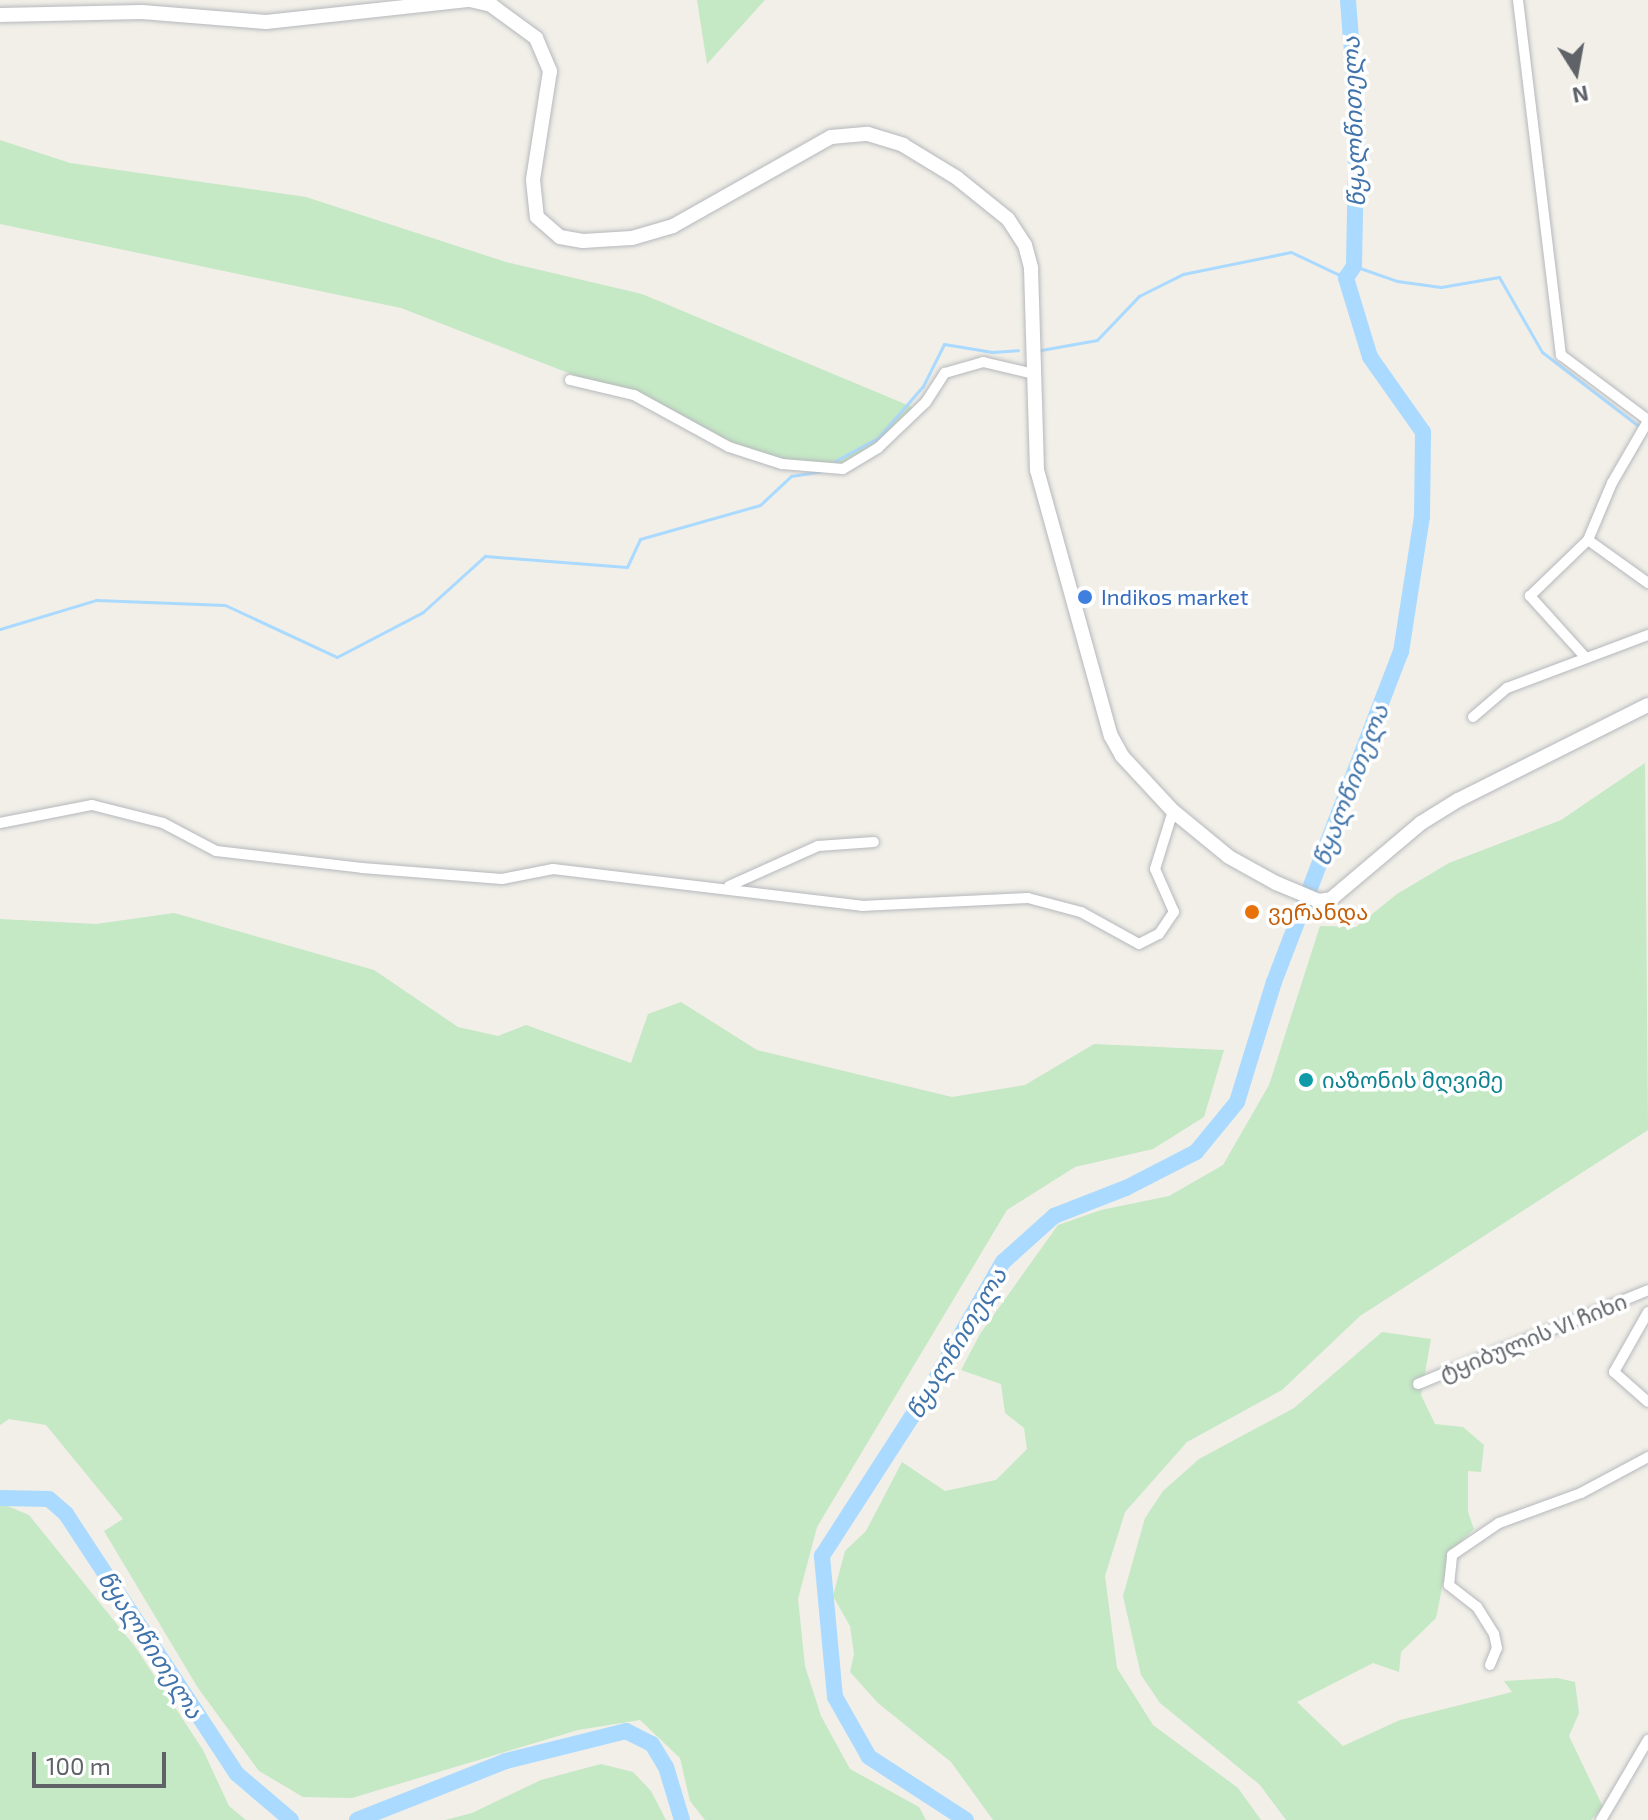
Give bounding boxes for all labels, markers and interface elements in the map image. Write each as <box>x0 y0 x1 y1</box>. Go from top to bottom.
north arrow <box>1536 32 1616 112</box>
water label: წყალწითელა <box>1336 36 1370 208</box>
text: N <box>1570 81 1591 110</box>
place label: Indikos market <box>1101 584 1248 610</box>
marker: Indikos market <box>1076 588 1094 606</box>
water label: წყალწითელა <box>1306 700 1394 870</box>
place label: ვერანდა <box>1268 899 1368 925</box>
marker: ვერანდა <box>1243 903 1261 921</box>
place label: იაზონის მღვიმე <box>1322 1067 1503 1093</box>
marker: იაზონის მღვიმე <box>1297 1071 1315 1089</box>
water label: წყალწითელა <box>900 1262 1012 1424</box>
street label: ტყიბულის VI ჩიხი <box>1436 1287 1630 1387</box>
water label: წყალწითელა <box>92 1565 210 1723</box>
scale bar <box>36 1736 170 1786</box>
text: 100 m <box>46 1751 111 1780</box>

